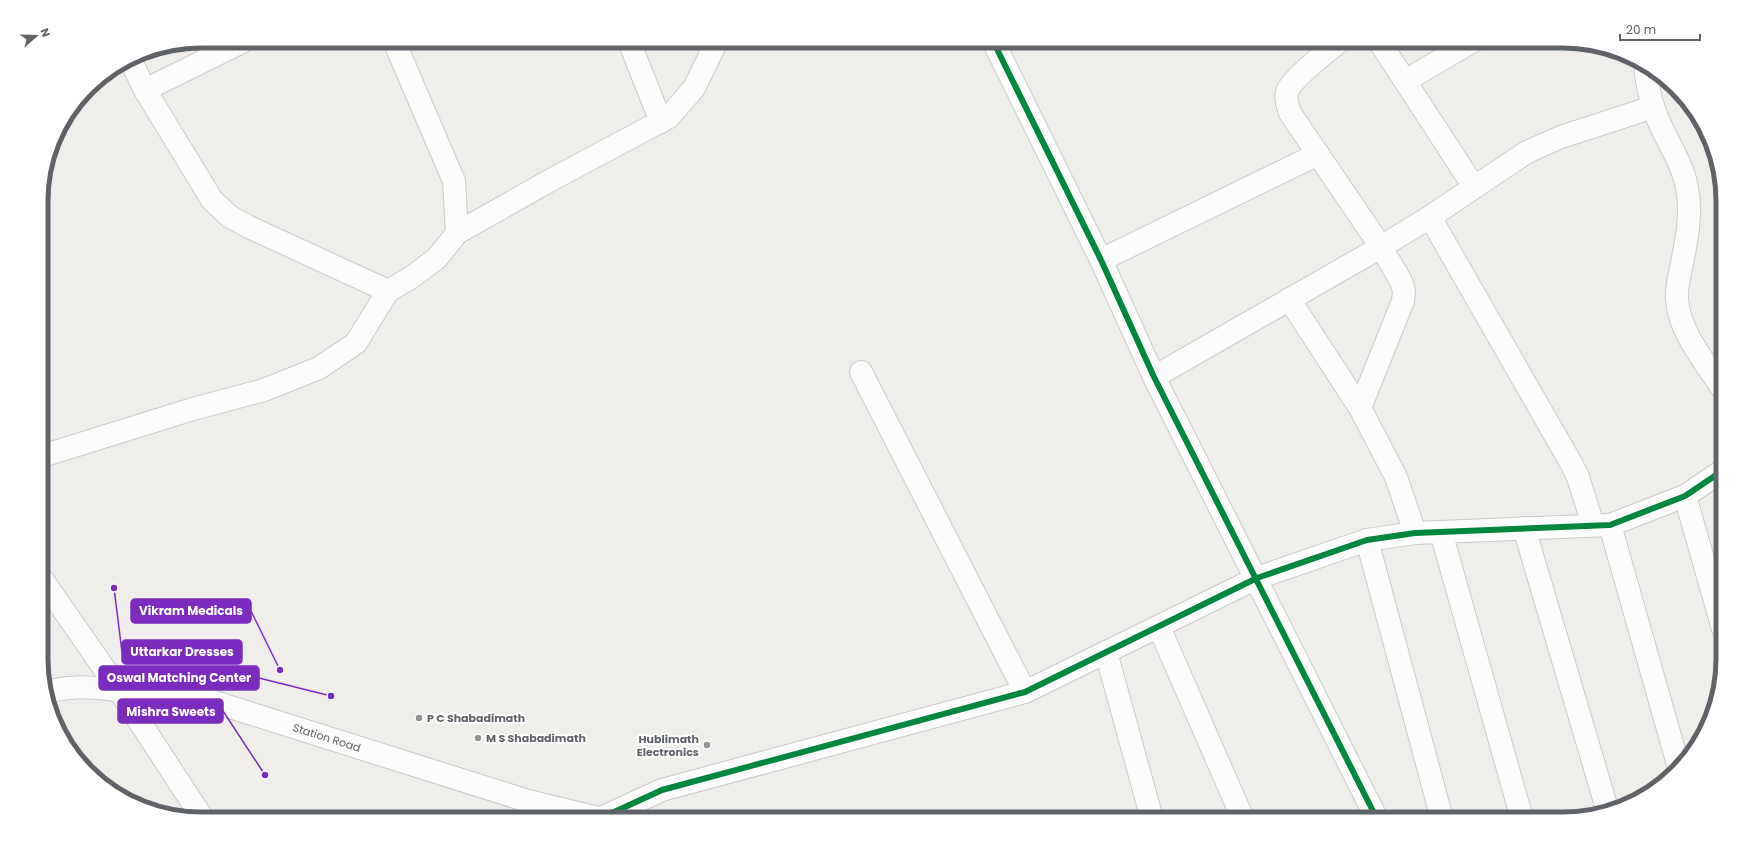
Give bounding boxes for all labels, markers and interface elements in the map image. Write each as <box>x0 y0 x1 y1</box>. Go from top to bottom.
north arrow <box>16 16 56 56</box>
scale bar <box>1620 16 1700 42</box>
text: 20 m <box>1626 21 1656 38</box>
text: N <box>36 26 54 39</box>
callout: Vikram Medicals <box>131 599 251 623</box>
text: Vikram Medicals <box>139 602 243 619</box>
callout: Uttarkar Dresses <box>122 640 242 664</box>
text: Uttarkar Dresses <box>130 643 234 660</box>
callout: Oswal Matching Center <box>99 666 259 690</box>
text: Oswal Matching Center <box>107 669 251 686</box>
callout: Mishra Sweets <box>118 699 223 723</box>
text: Mishra Sweets <box>126 703 216 720</box>
place label: P C Shabadimath <box>427 710 525 726</box>
marker: P C Shabadimath <box>414 713 424 723</box>
street label: Station Road <box>291 719 363 756</box>
place label: M S Shabadimath <box>486 730 586 746</box>
place label: Hublimath Electronics <box>637 731 699 760</box>
marker: M S Shabadimath <box>473 733 483 743</box>
marker: Hublimath Electronics <box>702 740 712 750</box>

